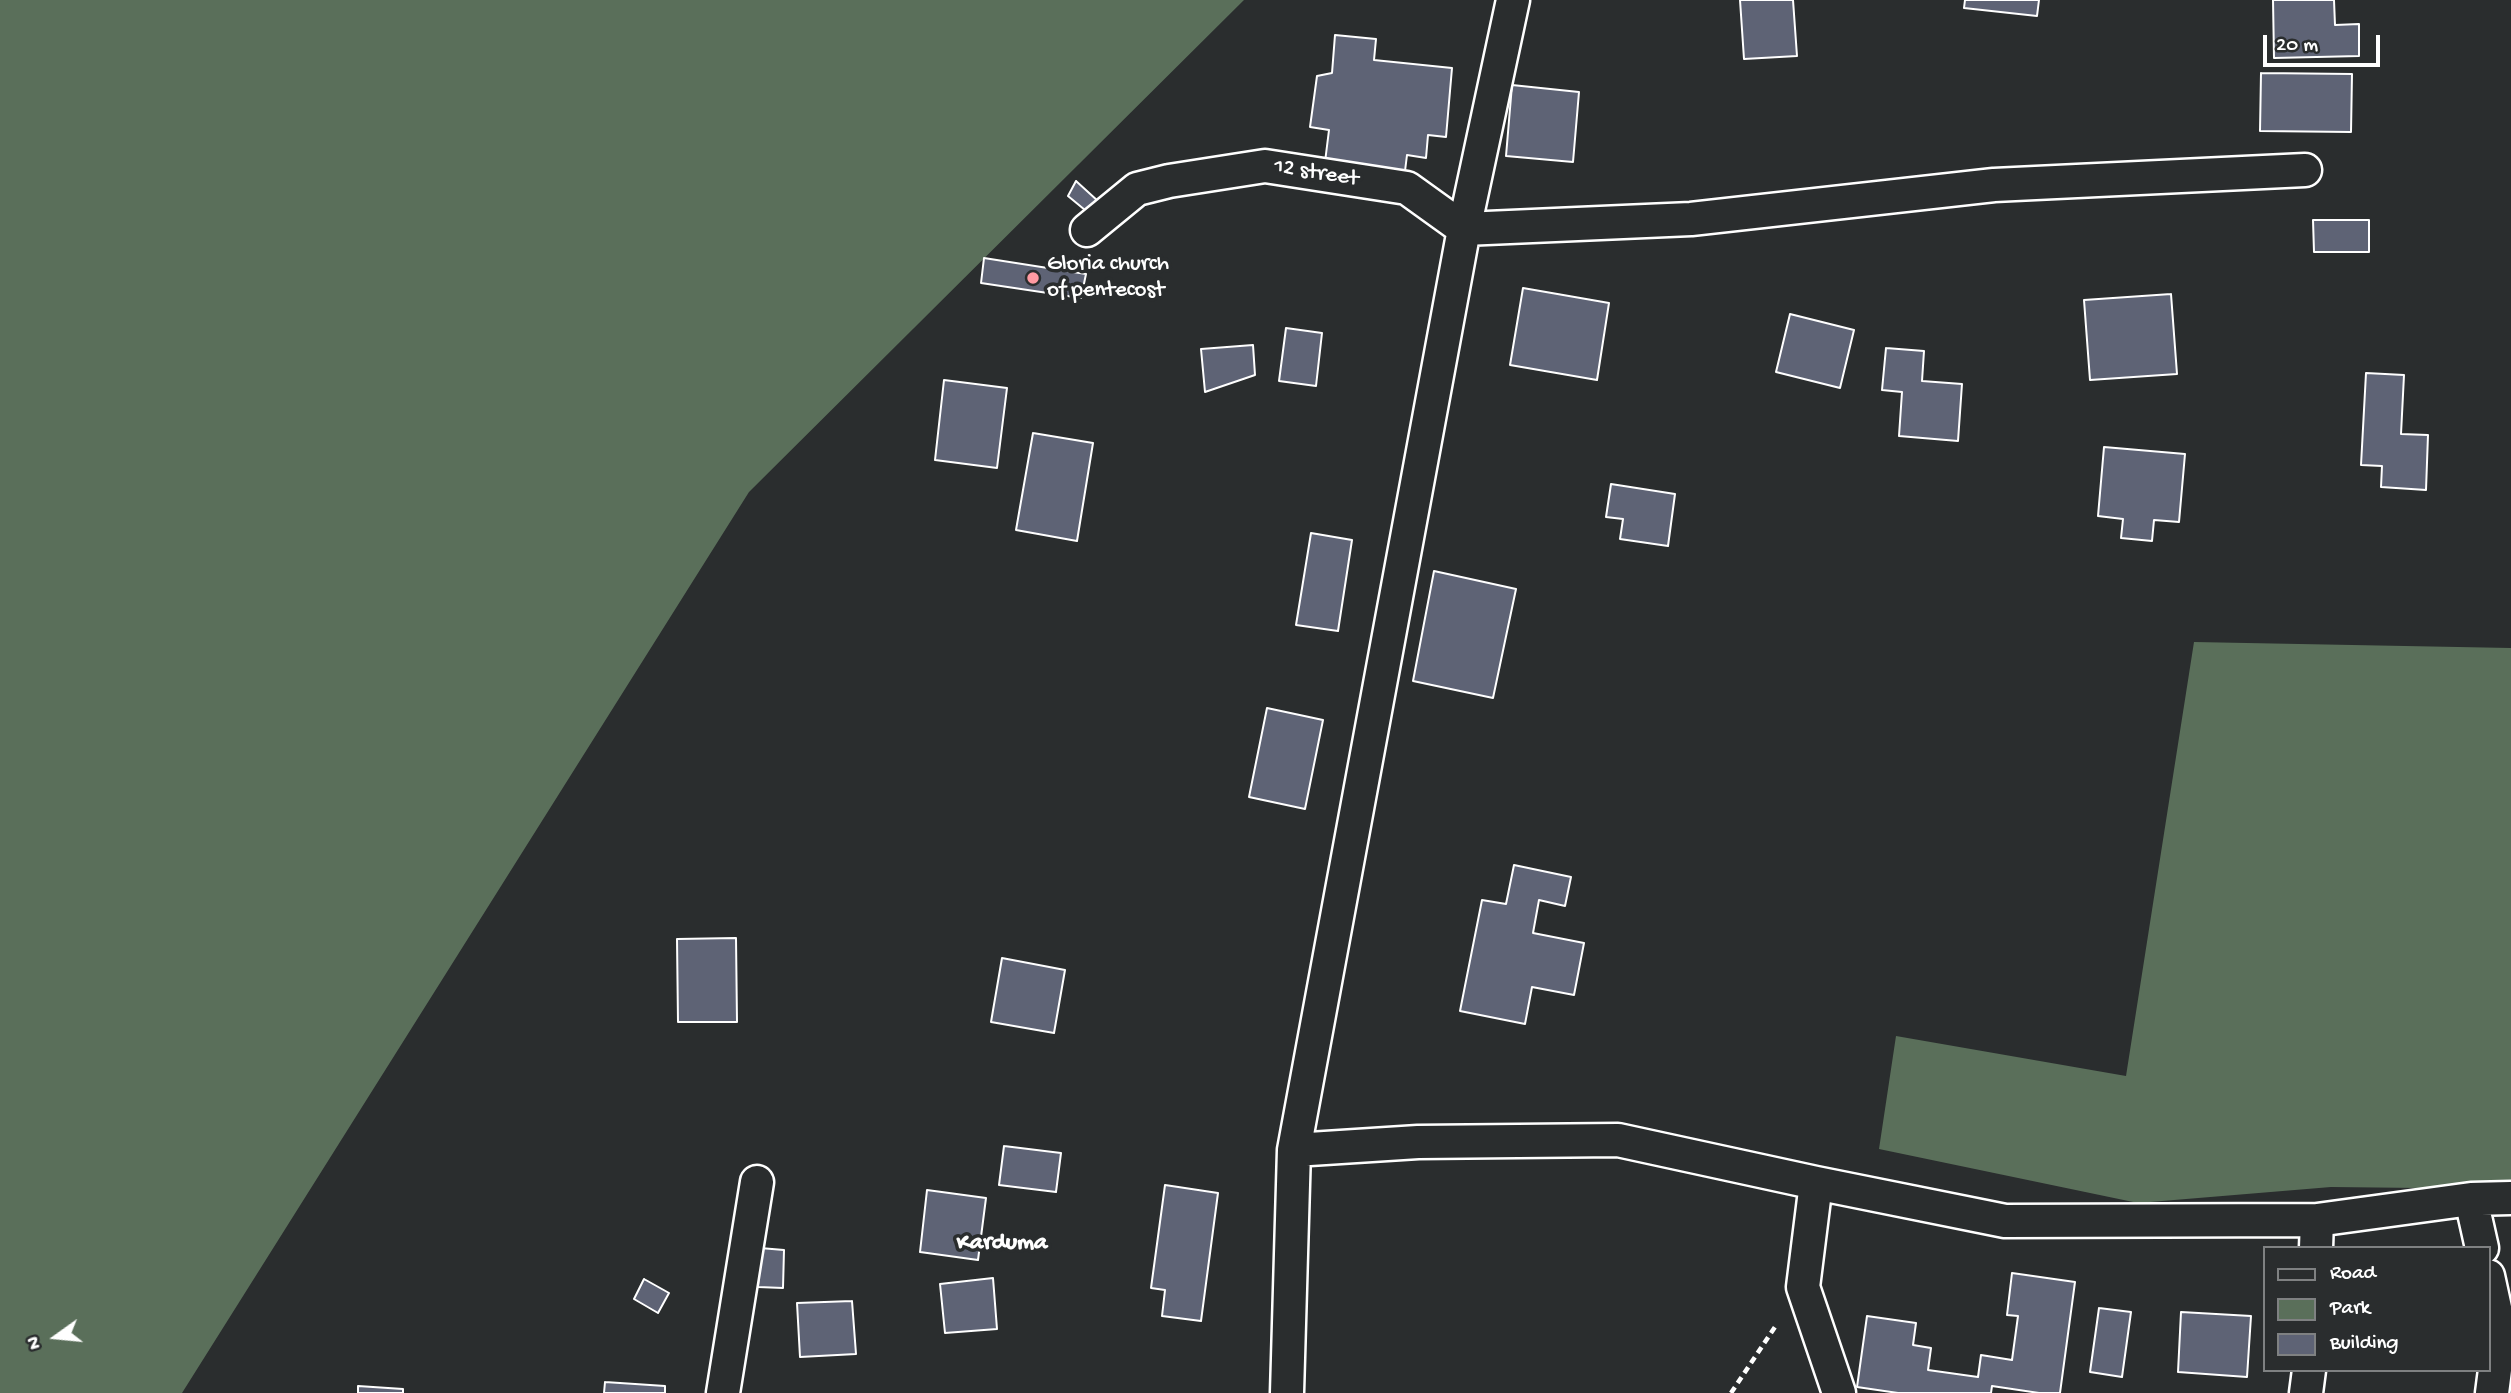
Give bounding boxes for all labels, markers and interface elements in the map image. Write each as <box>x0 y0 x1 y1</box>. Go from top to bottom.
scale bar <box>2266 21 2383 65</box>
text: 20 m <box>2276 34 2318 59</box>
street label: 12 street <box>1272 154 1360 194</box>
place label: Gloria church of pentecost <box>1047 251 1169 305</box>
marker: Gloria church of pentecost <box>1025 270 1041 286</box>
district label: Karduma <box>957 1230 1047 1258</box>
legend <box>2262 1246 2490 1372</box>
text: Road <box>2330 1262 2376 1287</box>
text: Park <box>2330 1297 2370 1322</box>
north arrow <box>21 1302 91 1372</box>
text: Building <box>2330 1332 2399 1357</box>
text: N <box>23 1334 48 1352</box>

